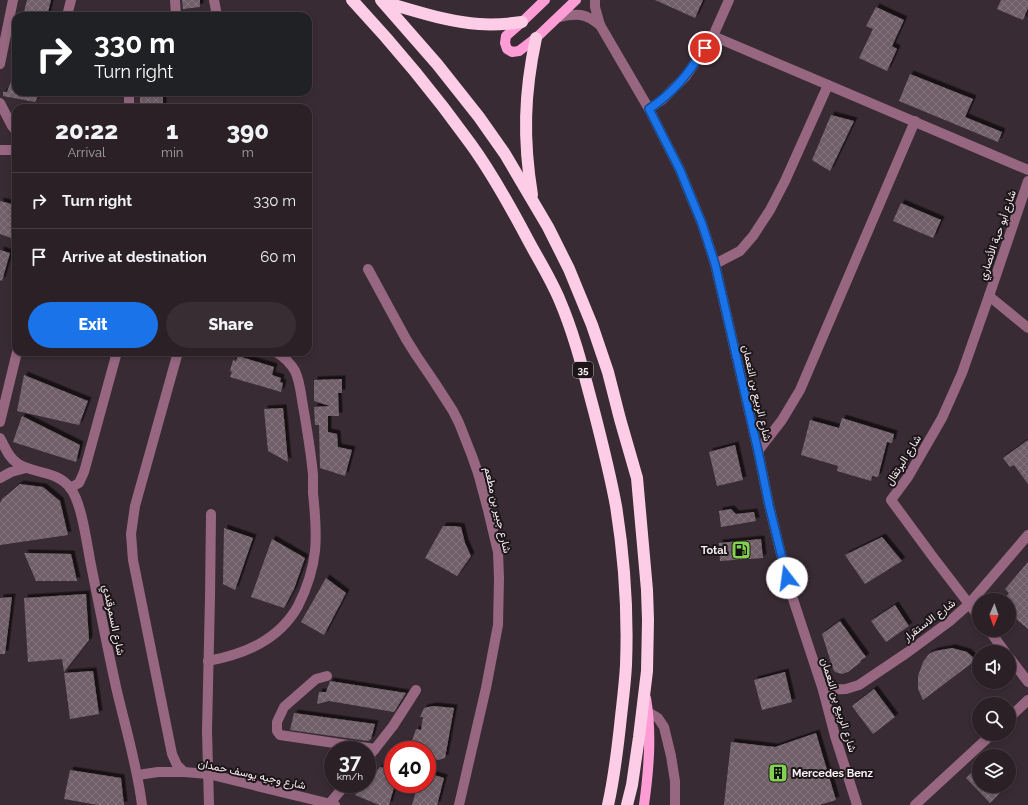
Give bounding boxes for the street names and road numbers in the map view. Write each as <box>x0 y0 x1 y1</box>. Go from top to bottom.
street label: شارع أبو حبة الأنصاري <box>976 188 1022 283</box>
street label: شارع الربيع بن النعمان <box>738 344 774 443</box>
road number: 35 <box>573 362 593 378</box>
street label: شارع البرتقال <box>883 432 925 488</box>
street label: شارع جبير بن مطعم <box>480 466 514 555</box>
street label: شارع السمرقندي <box>97 583 127 658</box>
street label: شارع الاستقرار <box>900 596 959 646</box>
street label: شارع الربيع بن النعمان <box>817 656 859 755</box>
street label: شارع وجيه يوسف حمدان <box>197 757 307 793</box>

